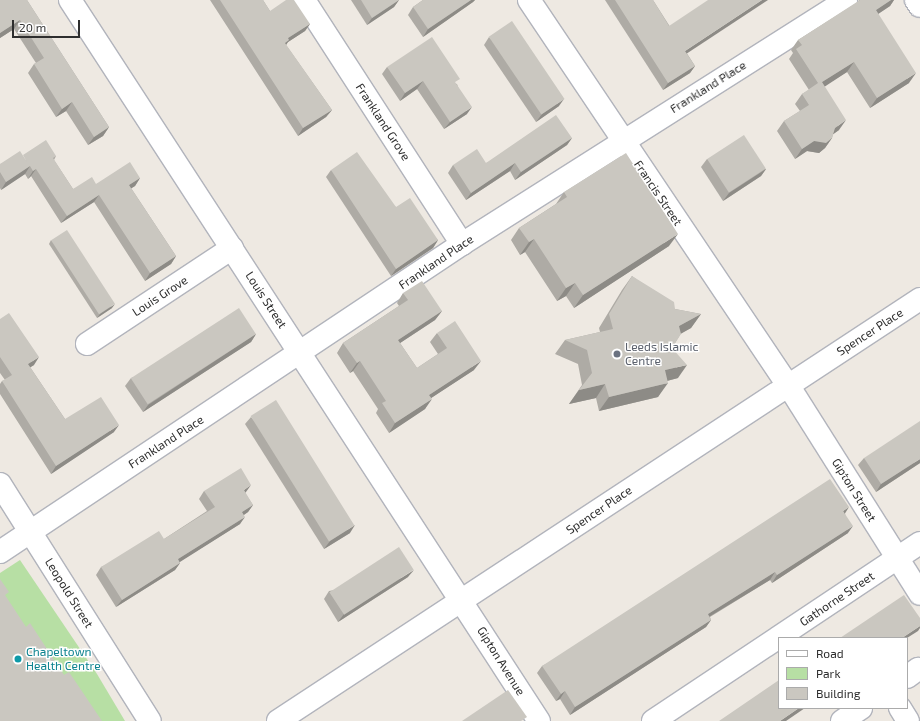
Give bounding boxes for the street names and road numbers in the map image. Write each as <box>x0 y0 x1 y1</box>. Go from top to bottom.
street label: Frankland Place <box>667 58 749 116</box>
street label: Frankland Grove <box>353 81 413 163</box>
street label: Francis Street <box>631 158 685 228</box>
street label: Frankland Place <box>396 232 476 292</box>
street label: Louis Street <box>242 269 290 331</box>
street label: Louis Grove <box>130 273 190 319</box>
street label: Spencer Place <box>834 305 906 359</box>
street label: Frankland Place <box>126 412 206 472</box>
street label: Gipton Street <box>829 456 879 524</box>
street label: Spencer Place <box>563 483 635 537</box>
street label: Leopold Street <box>42 555 96 631</box>
street label: Gathorne Street <box>797 569 877 629</box>
street label: Gipton Avenue <box>474 624 528 698</box>

